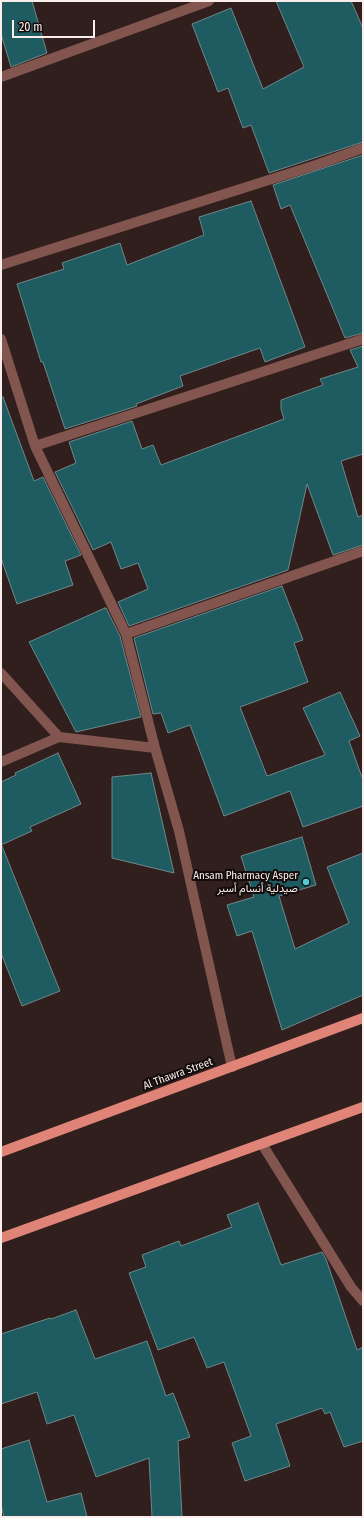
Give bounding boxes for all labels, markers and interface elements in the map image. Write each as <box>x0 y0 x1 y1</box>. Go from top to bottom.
scale bar <box>14 12 97 38</box>
text: 20 m <box>19 20 43 34</box>
place label: Ansam Pharmacy Asper صيدلية أنسام أسبر <box>193 869 298 895</box>
marker: Ansam Pharmacy Asper صيدلية أنسام أسبر <box>301 877 311 887</box>
street label: Al Thawra Street <box>141 1055 215 1093</box>

